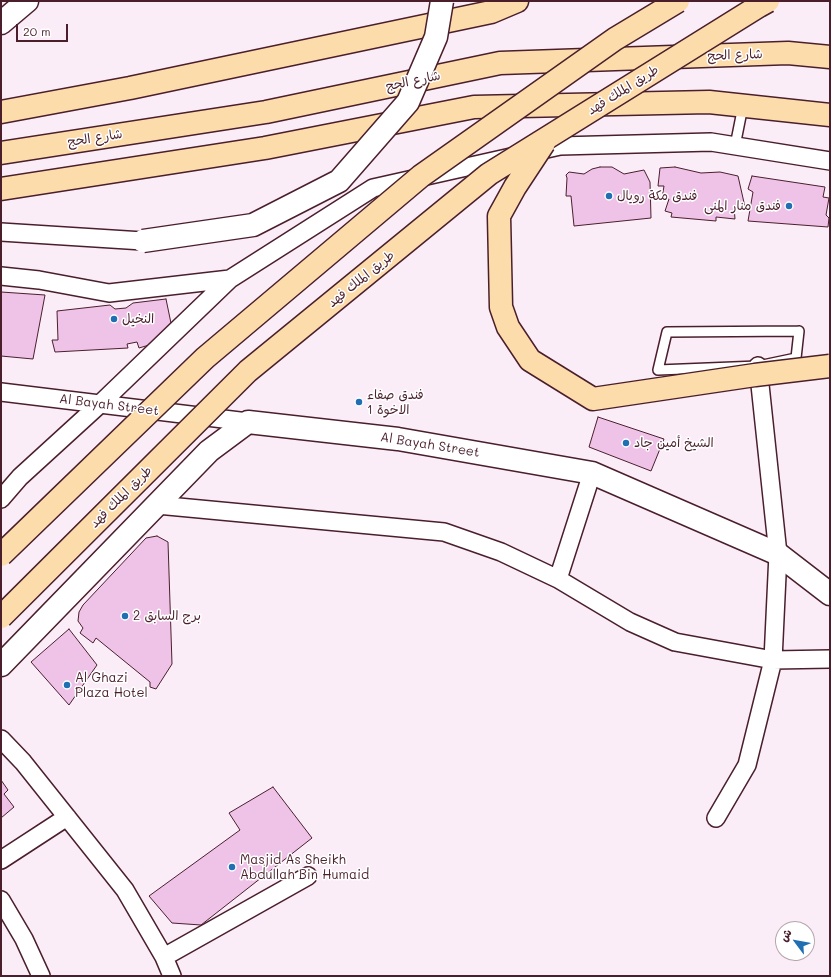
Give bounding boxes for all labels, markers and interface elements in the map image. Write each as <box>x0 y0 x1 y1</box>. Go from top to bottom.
scale bar <box>18 16 70 42</box>
text: 20 m <box>23 23 51 39</box>
street label: شارع الحج <box>707 46 763 64</box>
street label: طريق الملك فهد <box>584 62 662 118</box>
street label: شارع الحج <box>384 68 442 94</box>
street label: شارع الحج <box>66 126 124 150</box>
place label: فندق مكة رويال <box>617 188 697 204</box>
marker: فندق مكة رويال <box>604 191 614 201</box>
place label: فندق منار المنى <box>704 198 781 214</box>
marker: فندق منار المنى <box>784 201 794 211</box>
street label: طريق الملك فهد <box>325 247 397 311</box>
place label: النخيل <box>122 311 154 327</box>
marker: النخيل <box>109 314 119 324</box>
place label: فندق صفاء الاخوة 1 <box>367 387 424 418</box>
street label: Al Bayah Street <box>58 391 160 419</box>
marker: فندق صفاء الاخوة 1 <box>354 397 364 407</box>
street label: Al Bayah Street <box>379 429 481 461</box>
place label: الشيخ أمين جاد <box>634 435 714 451</box>
marker: الشيخ أمين جاد <box>621 438 631 448</box>
street label: طريق الملك فهد <box>87 463 155 531</box>
place label: برج السابق 2 <box>133 608 201 624</box>
marker: برج السابق 2 <box>120 611 130 621</box>
place label: Al Ghazi Plaza Hotel <box>75 670 148 701</box>
marker: Al Ghazi Plaza Hotel <box>62 680 72 690</box>
place label: Masjid As Sheikh Abdullah Bin Humaid <box>240 852 369 883</box>
marker: Masjid As Sheikh Abdullah Bin Humaid <box>227 862 237 872</box>
north arrow <box>775 921 815 961</box>
text: ش <box>776 926 795 944</box>

